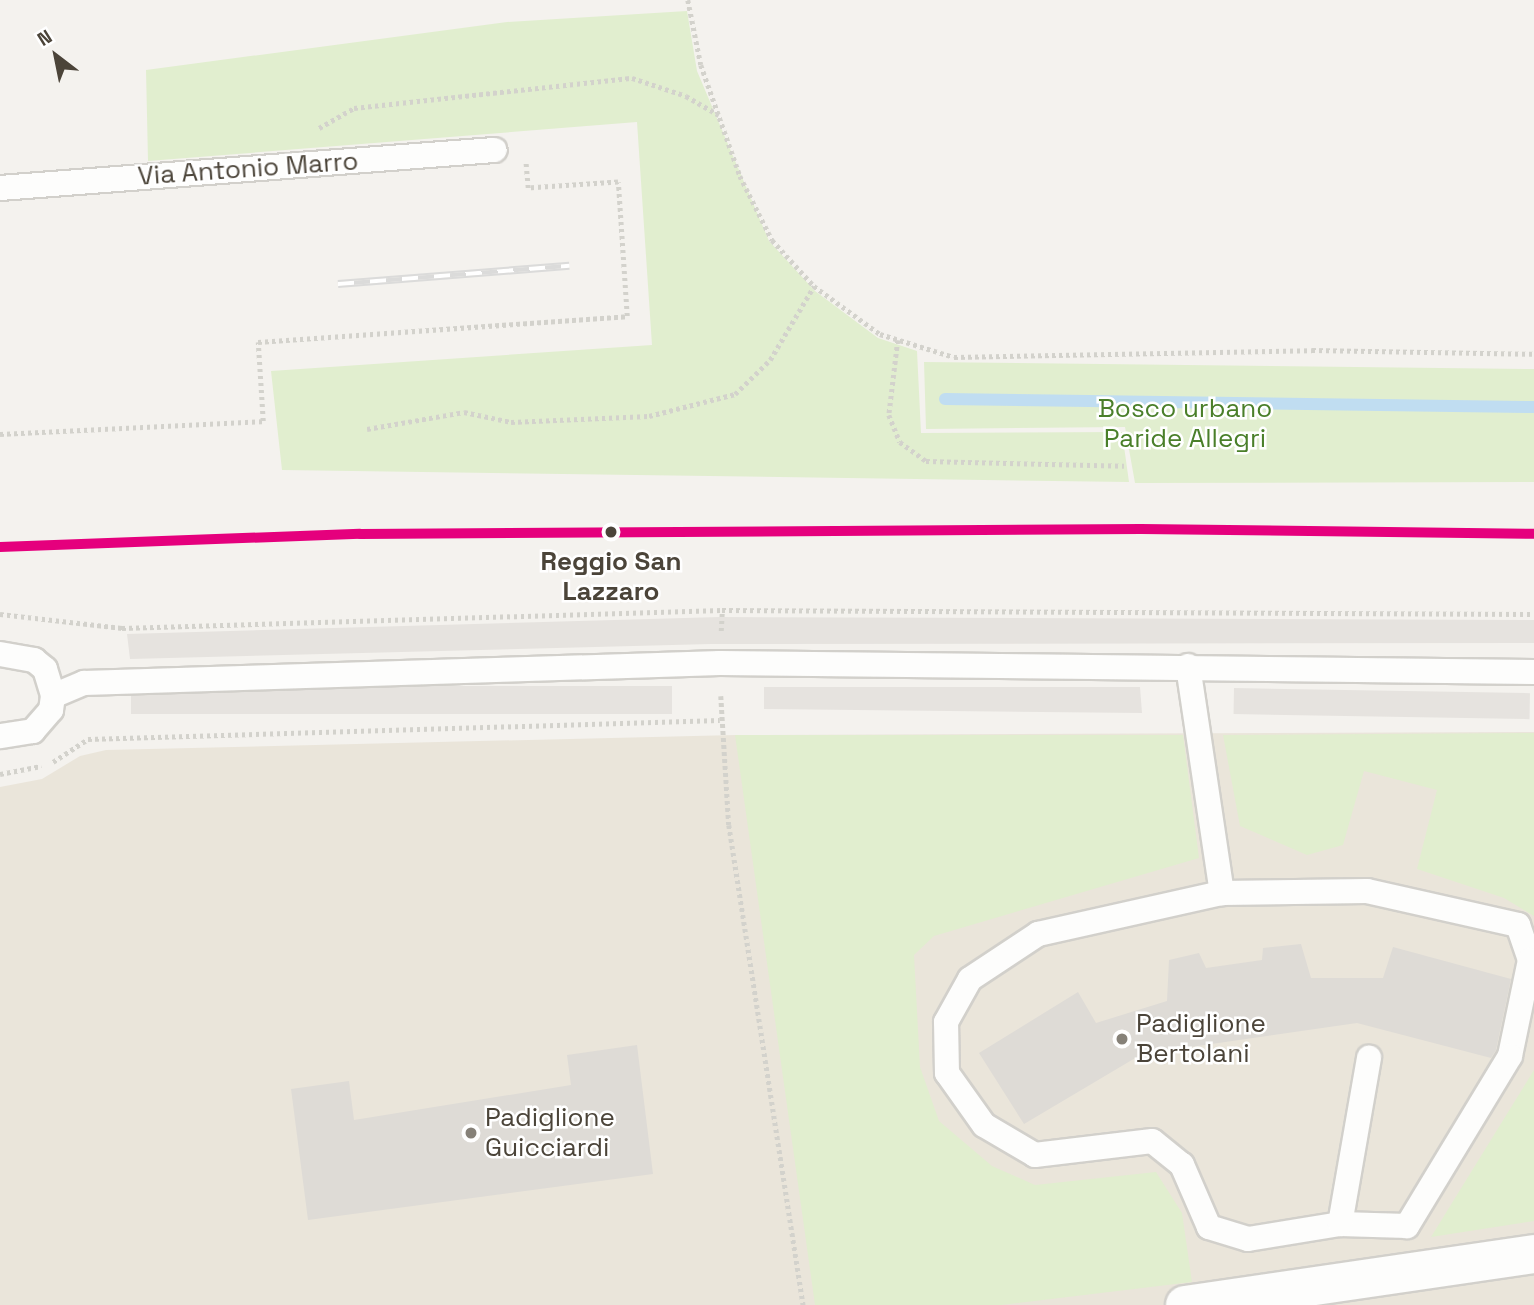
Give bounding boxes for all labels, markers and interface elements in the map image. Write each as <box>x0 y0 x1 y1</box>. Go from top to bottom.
north arrow <box>21 21 91 91</box>
text: N <box>33 24 57 52</box>
street label: Via Antonio Marro <box>137 146 359 192</box>
park label: Bosco urbano Paride Allegri <box>1098 393 1272 454</box>
marker: Reggio San Lazzaro <box>600 521 622 543</box>
place label: Reggio San Lazzaro <box>541 546 681 608</box>
place label: Padiglione Bertolani <box>1136 1008 1266 1070</box>
marker: Padiglione Bertolani <box>1114 1031 1130 1047</box>
place label: Padiglione Guicciardi <box>485 1102 615 1164</box>
marker: Padiglione Guicciardi <box>463 1125 479 1141</box>

